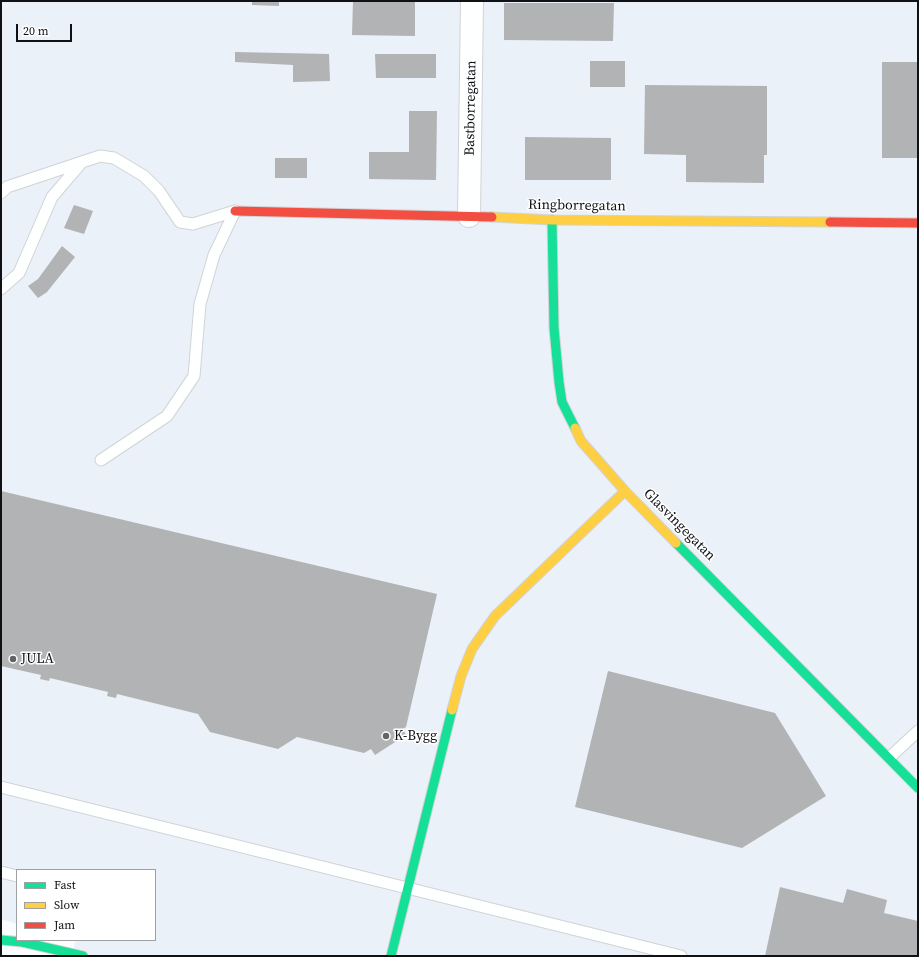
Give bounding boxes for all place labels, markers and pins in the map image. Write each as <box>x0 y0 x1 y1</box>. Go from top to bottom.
place label: JULA <box>21 651 54 667</box>
marker: JULA <box>8 654 18 664</box>
place label: K-Bygg <box>394 728 437 744</box>
marker: K-Bygg <box>381 731 391 741</box>

